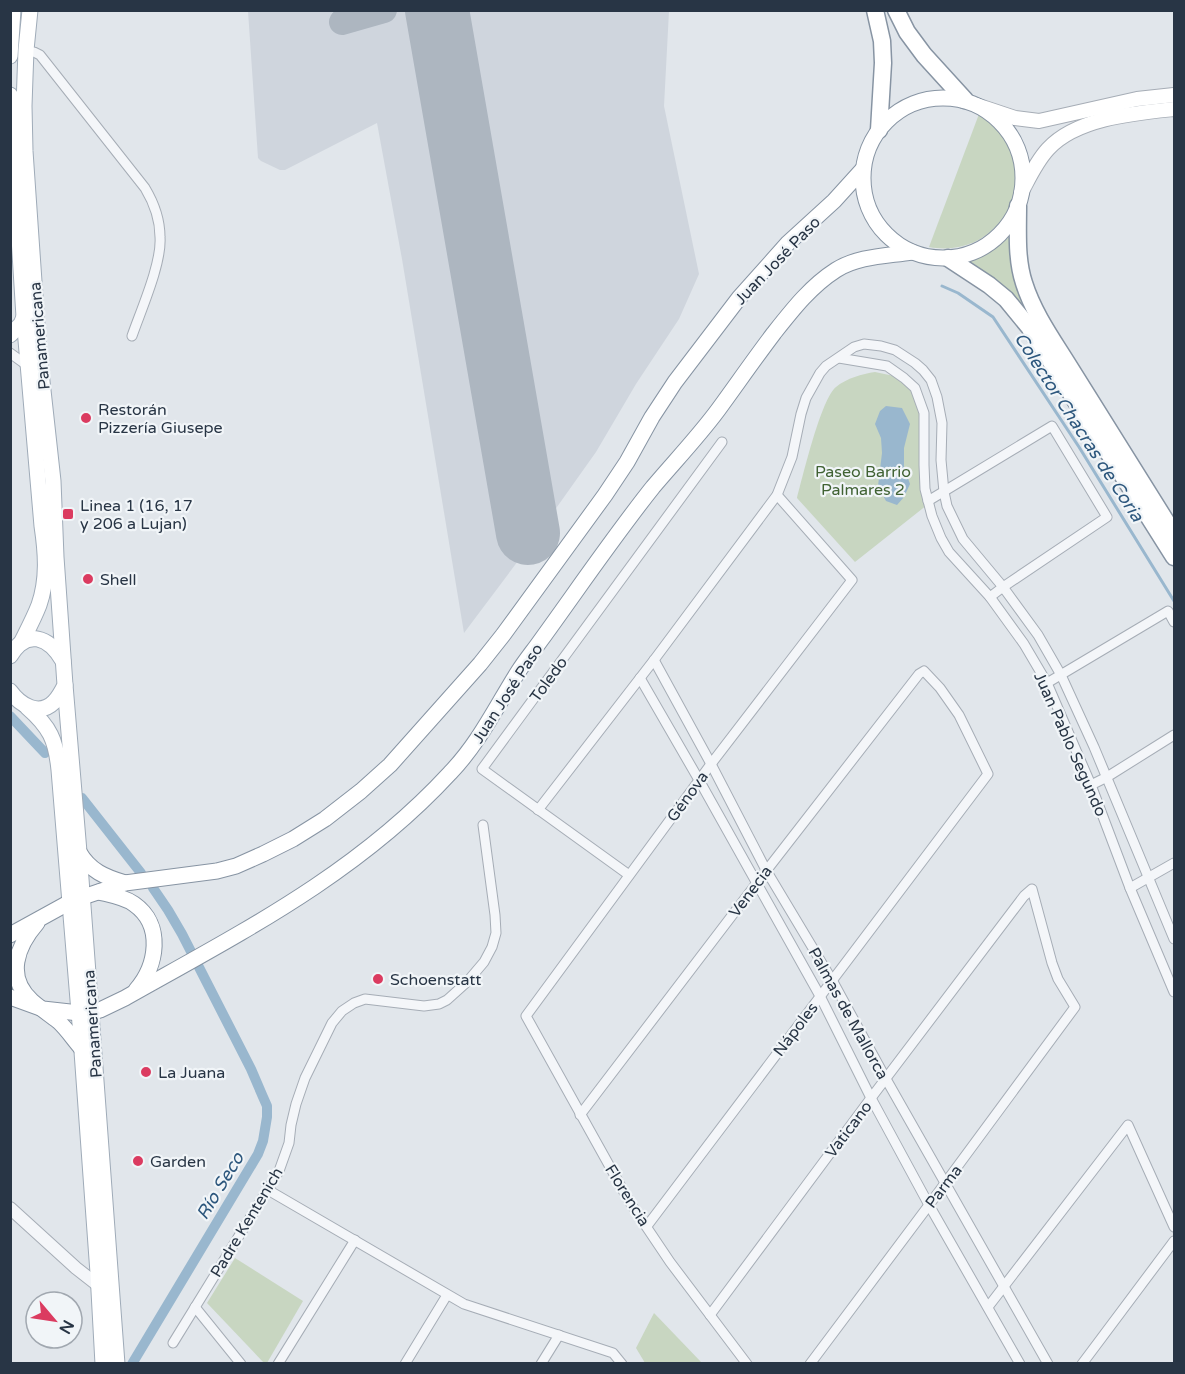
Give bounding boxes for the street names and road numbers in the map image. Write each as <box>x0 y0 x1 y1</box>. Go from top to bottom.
street label: Juan José Paso <box>731 212 825 309</box>
street label: Panamericana <box>25 281 55 391</box>
street label: Juan José Paso <box>468 640 548 747</box>
street label: Toledo <box>526 653 572 706</box>
street label: Juan Pablo Segundo <box>1029 669 1111 820</box>
street label: Génova <box>663 767 713 826</box>
street label: Venecia <box>725 862 777 921</box>
street label: Palmas de Mallorca <box>804 944 893 1083</box>
street label: Panamericana <box>79 969 107 1079</box>
street label: Nápoles <box>769 999 823 1061</box>
street label: Vaticano <box>821 1097 877 1162</box>
street label: Florencia <box>600 1161 654 1230</box>
street label: Parma <box>921 1161 967 1212</box>
street label: Padre Kentenich <box>206 1164 288 1281</box>

